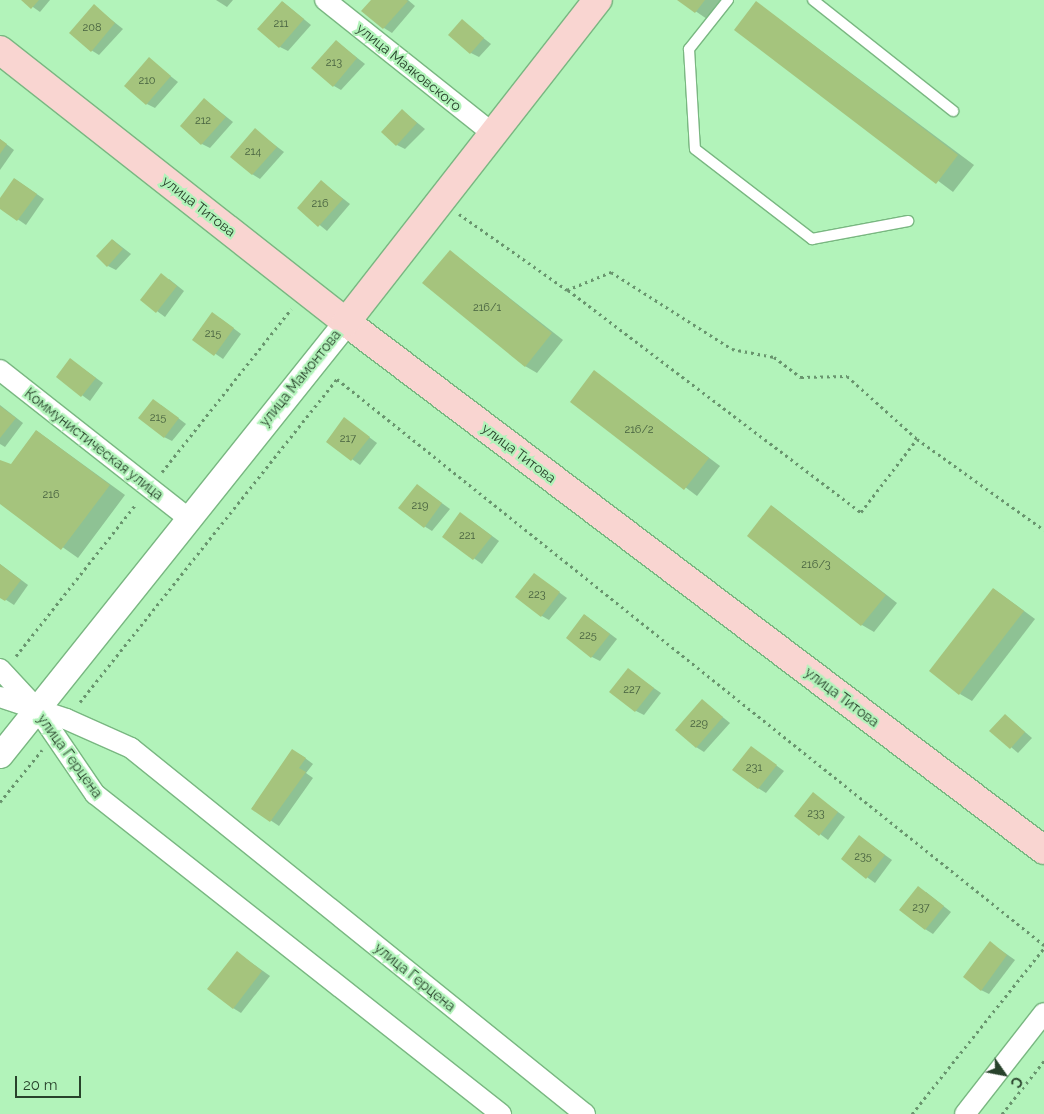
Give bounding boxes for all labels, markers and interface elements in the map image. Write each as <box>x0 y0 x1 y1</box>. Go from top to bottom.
house number: 211 <box>273 17 289 31</box>
street label: улица Маяковского <box>353 20 465 114</box>
house number: 208 <box>83 21 101 35</box>
house number: 213 <box>326 56 342 70</box>
house number: 210 <box>138 74 156 88</box>
house number: 212 <box>195 114 211 128</box>
house number: 214 <box>245 145 261 159</box>
street label: улица Титова <box>159 172 239 240</box>
house number: 216 <box>311 197 329 211</box>
house number: 216/1 <box>473 301 501 315</box>
street label: улица Мамонтова <box>256 326 344 430</box>
house number: 215 <box>205 327 221 341</box>
street label: Коммунистическая улица <box>21 385 167 503</box>
house number: 215 <box>150 411 166 425</box>
street label: улица Титова <box>478 420 560 486</box>
house number: 216/2 <box>624 423 654 437</box>
house number: 217 <box>340 432 356 446</box>
house number: 216 <box>42 488 60 502</box>
house number: 219 <box>412 499 428 513</box>
house number: 221 <box>459 529 475 543</box>
house number: 216/3 <box>801 558 831 572</box>
house number: 223 <box>528 588 546 602</box>
house number: 225 <box>579 629 597 643</box>
street label: улица Титова <box>801 664 883 730</box>
house number: 227 <box>623 683 641 697</box>
street label: улица Герцена <box>34 711 106 801</box>
house number: 229 <box>690 717 708 731</box>
house number: 231 <box>746 761 762 775</box>
house number: 233 <box>807 807 825 821</box>
house number: 235 <box>854 850 872 864</box>
house number: 237 <box>912 901 930 915</box>
street label: улица Герцена <box>371 939 459 1015</box>
north arrow <box>979 1049 1029 1099</box>
scale bar <box>18 1066 84 1098</box>
text: С <box>1007 1074 1026 1091</box>
text: 20 m <box>23 1076 58 1094</box>

